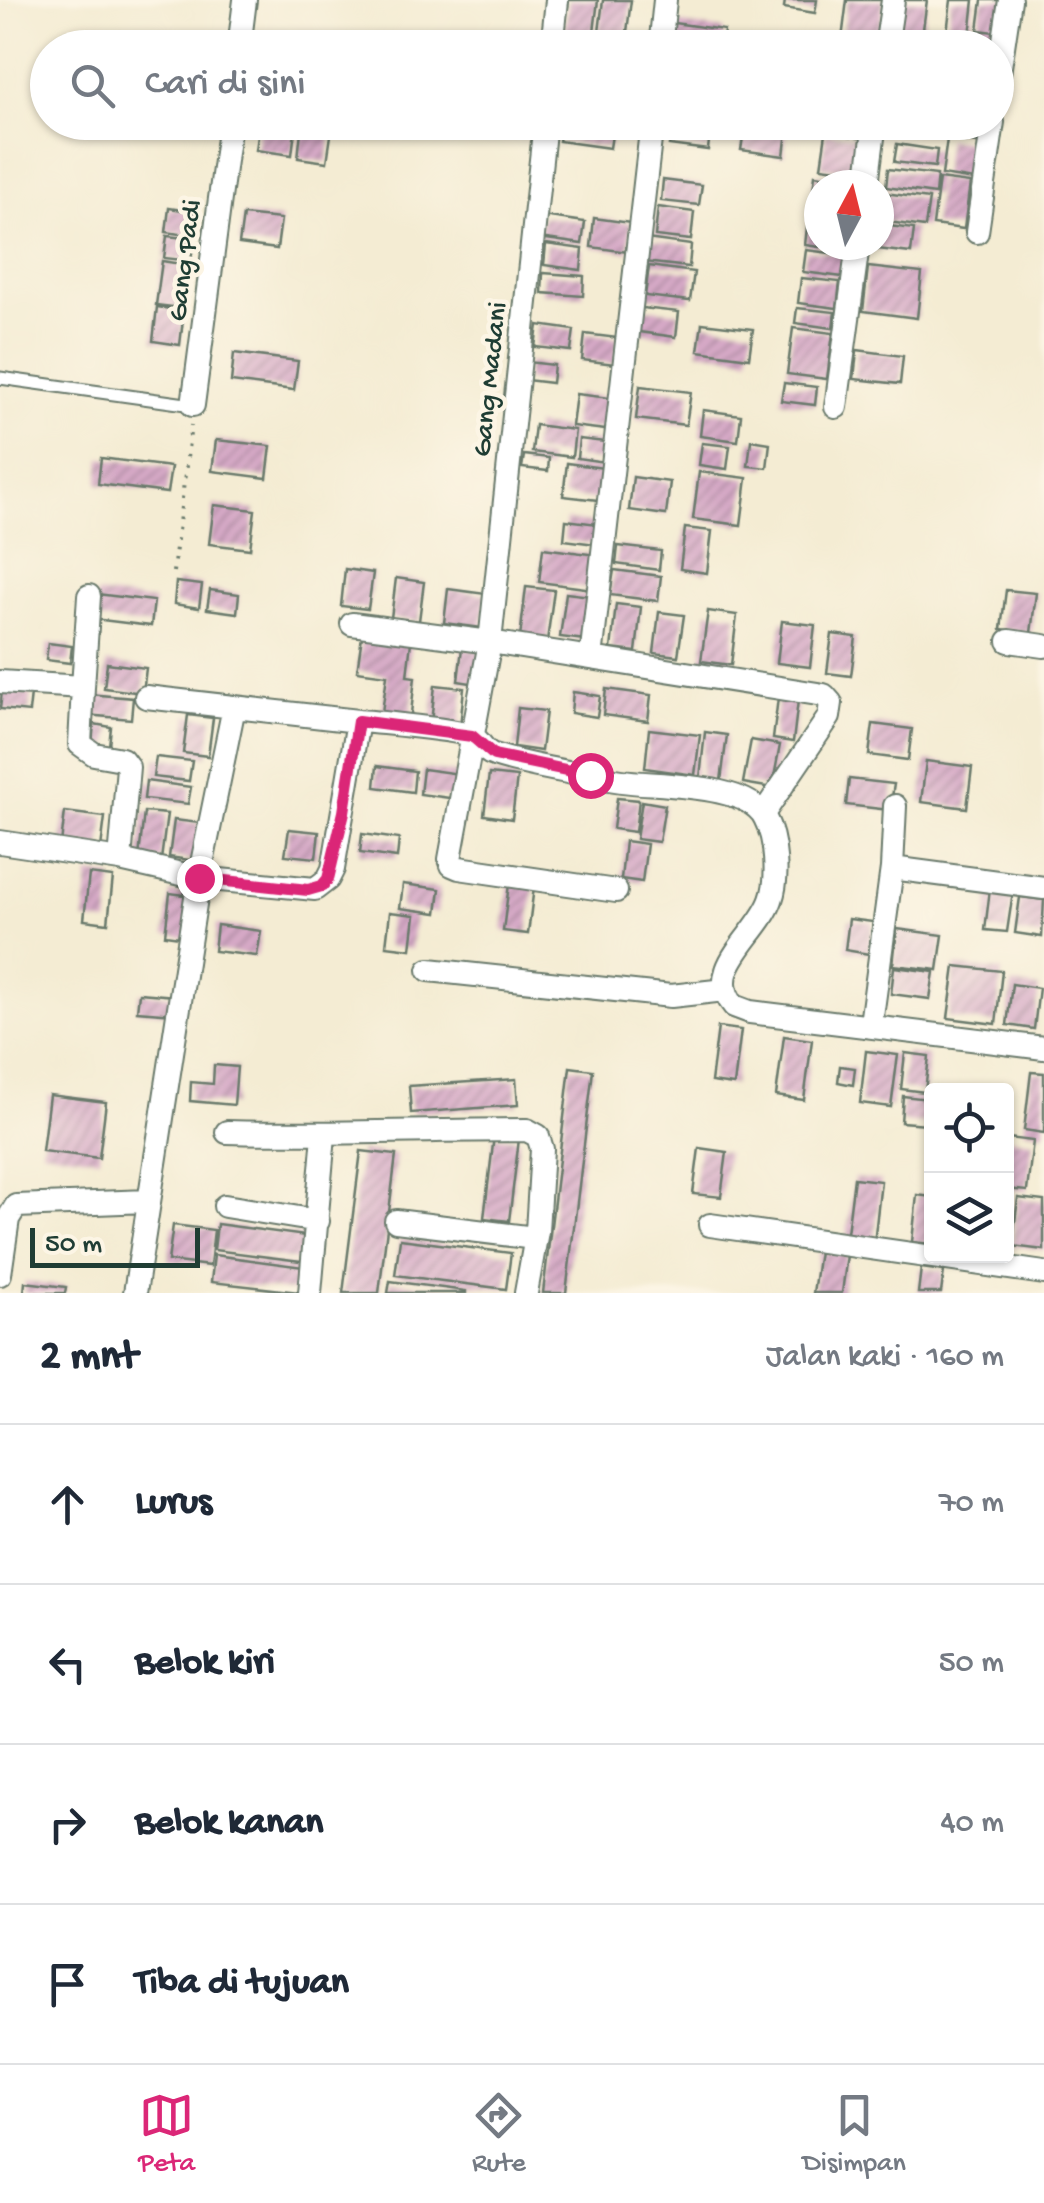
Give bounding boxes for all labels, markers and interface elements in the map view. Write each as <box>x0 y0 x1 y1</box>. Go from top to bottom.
search box <box>30 30 1014 140</box>
icon: search <box>65 58 120 113</box>
text: Cari di sini <box>145 63 305 107</box>
north arrow <box>804 170 894 260</box>
street label: Gang Padi <box>163 198 210 323</box>
street label: Gang Madani <box>467 300 516 458</box>
route start <box>568 753 614 799</box>
route end <box>177 856 223 902</box>
map controls <box>924 1083 1014 1263</box>
button: locate <box>924 1083 1014 1173</box>
button: layers <box>924 1173 1014 1263</box>
scale bar <box>30 1223 200 1268</box>
text: 50 m <box>45 1229 102 1262</box>
text: 2 mnt <box>40 1334 137 1383</box>
text: Jalan kaki · 160 m <box>766 1339 1004 1377</box>
icon: ahead <box>40 1477 95 1532</box>
text: Lurus <box>135 1482 212 1526</box>
text: 70 m <box>939 1485 1004 1523</box>
icon: left <box>40 1637 95 1692</box>
text: Belok kiri <box>135 1642 275 1686</box>
text: 50 m <box>939 1645 1004 1683</box>
icon: right <box>40 1797 95 1852</box>
text: Belok kanan <box>135 1802 323 1846</box>
text: 40 m <box>940 1805 1004 1843</box>
icon: arrive <box>40 1957 95 2012</box>
text: Tiba di tujuan <box>135 1962 349 2006</box>
tab: Peta <box>138 2088 195 2181</box>
tab: Rute <box>471 2088 526 2181</box>
tab: Disimpan <box>803 2088 906 2181</box>

